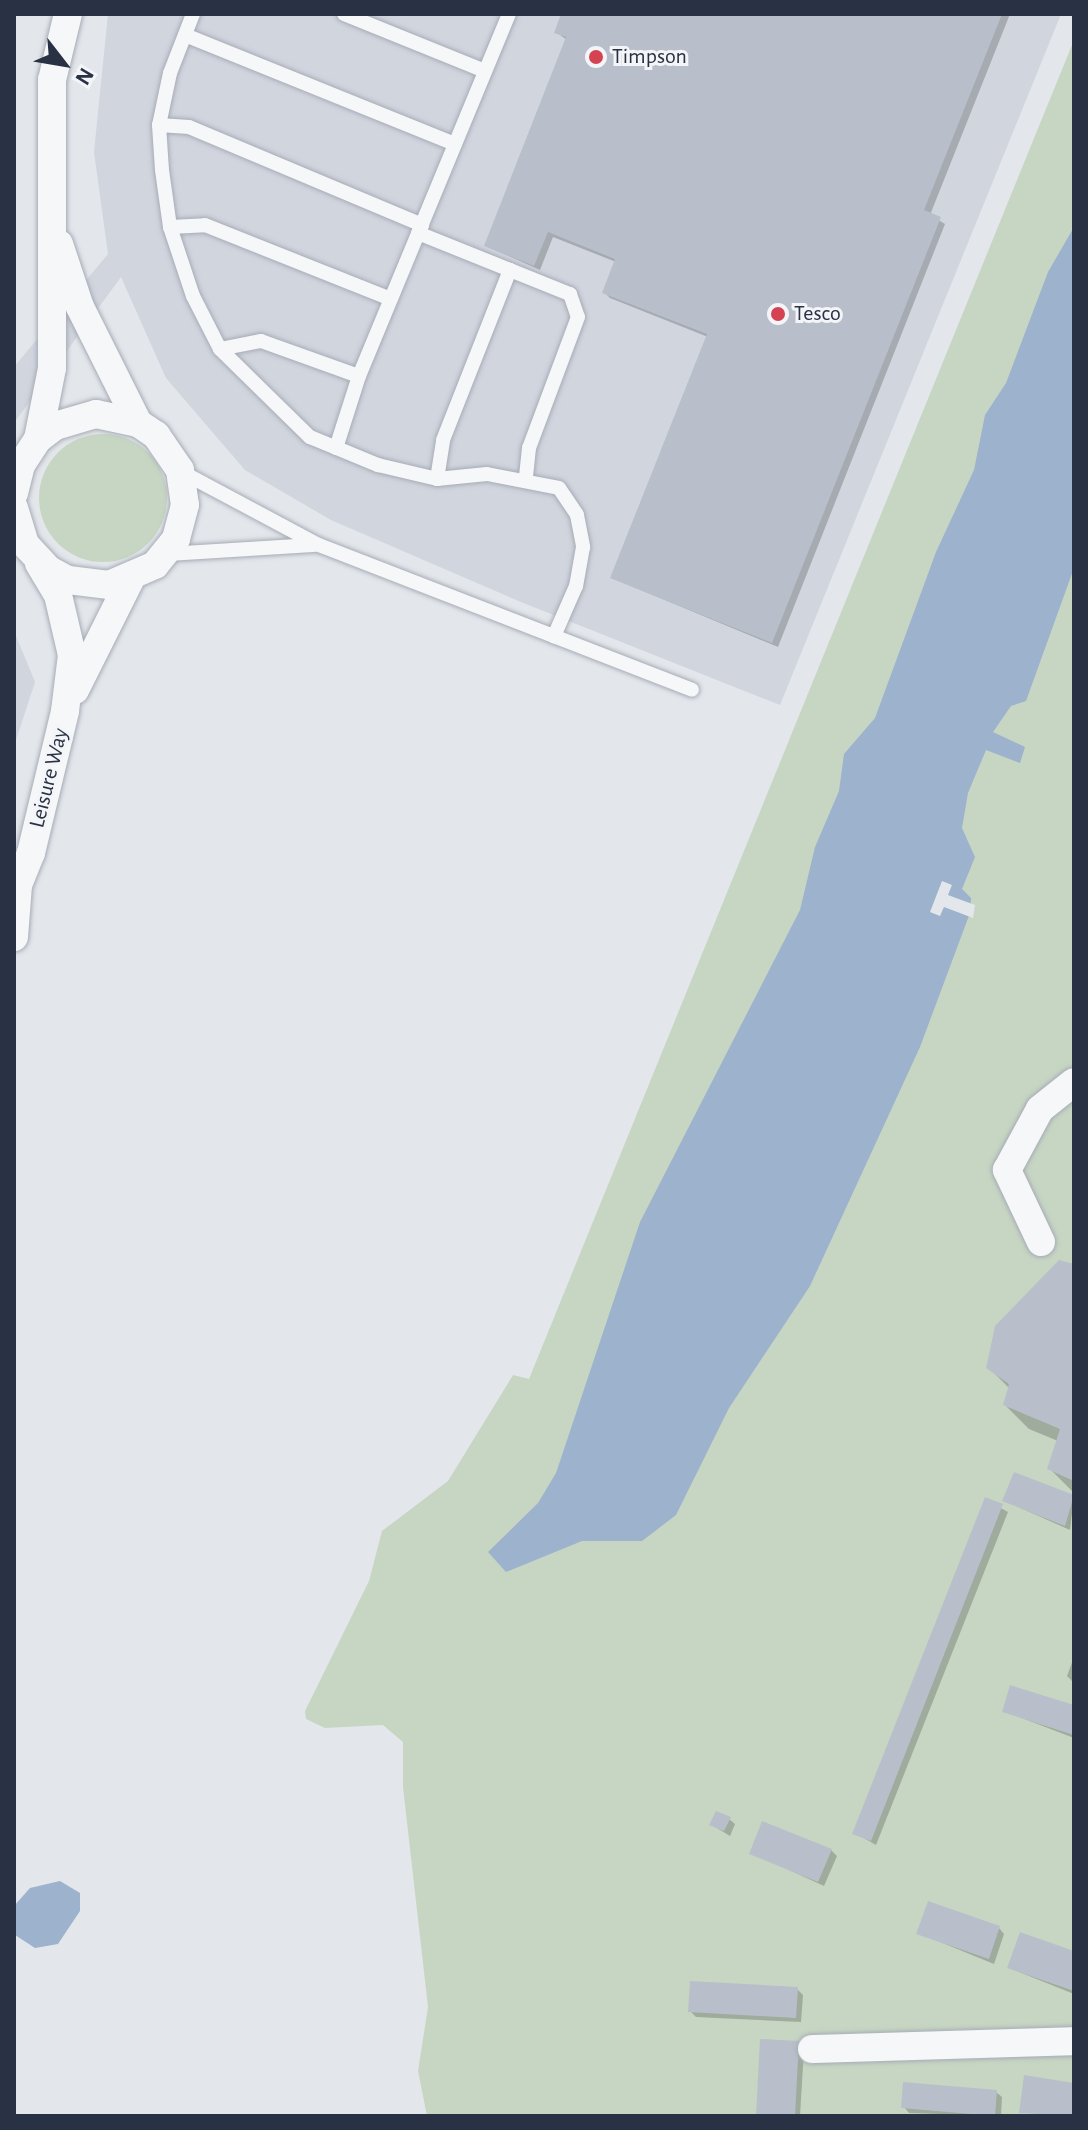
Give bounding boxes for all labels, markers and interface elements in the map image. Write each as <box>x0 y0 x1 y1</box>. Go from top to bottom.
north arrow <box>24 24 104 104</box>
place label: Timpson <box>612 44 687 70</box>
marker: Timpson <box>587 48 605 66</box>
text: N <box>71 64 98 89</box>
place label: Tesco <box>794 301 841 327</box>
marker: Tesco <box>769 305 787 323</box>
street label: Leisure Way <box>24 725 74 831</box>

